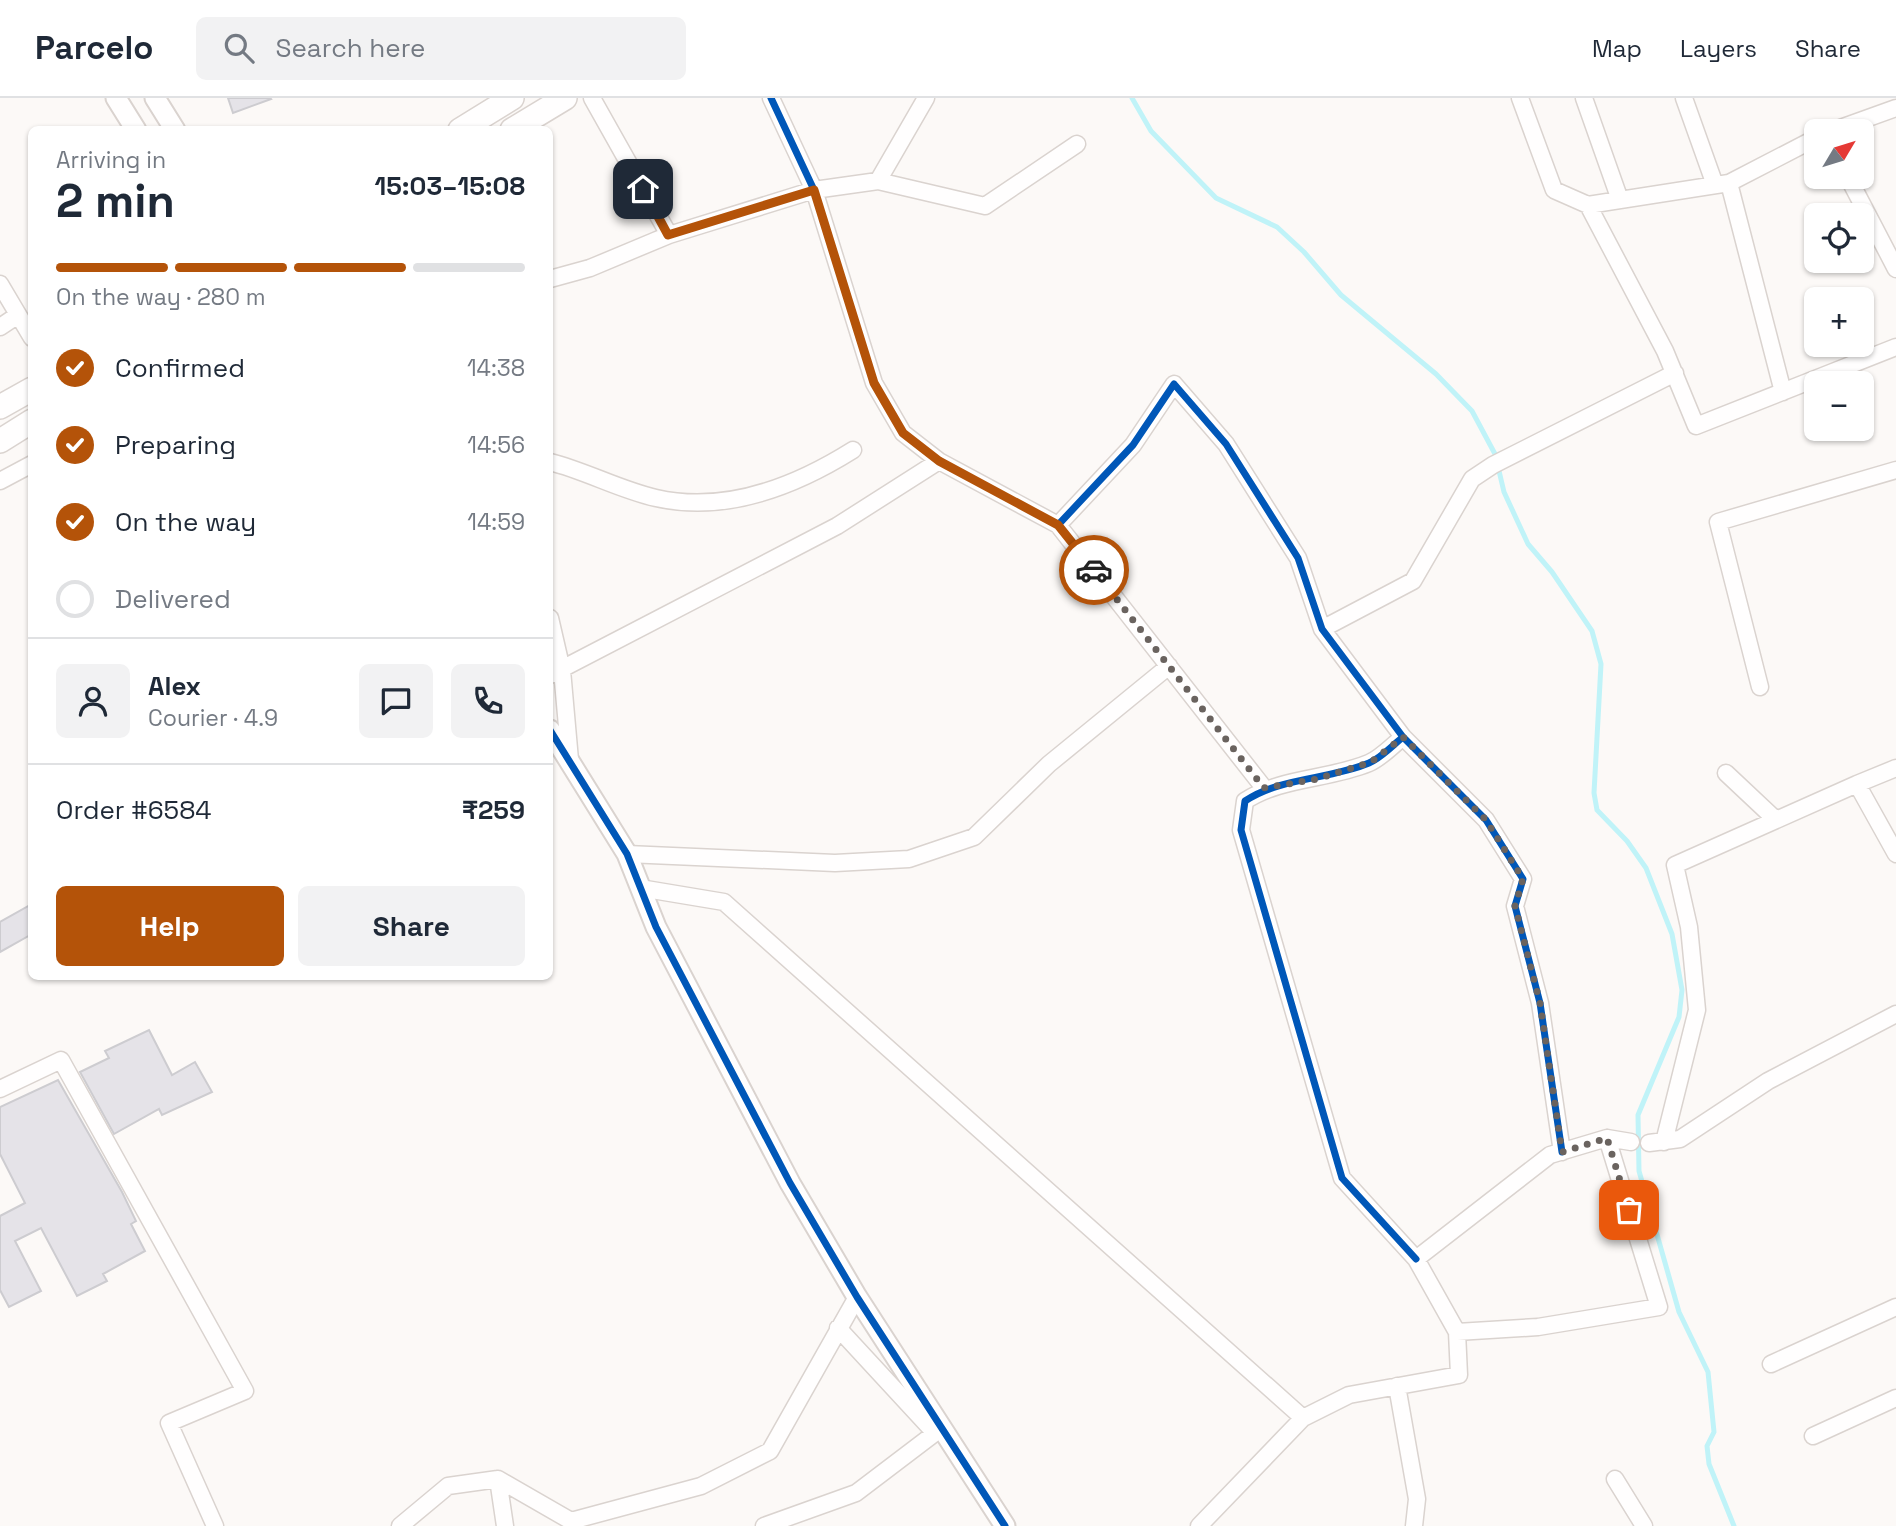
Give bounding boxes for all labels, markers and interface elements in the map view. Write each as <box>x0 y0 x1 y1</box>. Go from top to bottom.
search box <box>196 17 686 80</box>
text: Parcelo <box>35 27 154 69</box>
icon: search <box>220 29 258 67</box>
text: Search here <box>276 31 425 65</box>
text: Map <box>1592 33 1642 64</box>
text: Layers <box>1680 33 1757 64</box>
text: Share <box>1795 33 1861 64</box>
north arrow <box>1804 119 1874 189</box>
map controls <box>1804 119 1874 441</box>
text: Arriving in <box>56 145 166 175</box>
pin <box>613 159 673 219</box>
text: 15:03–15:08 <box>375 169 525 203</box>
icon: home <box>624 170 662 208</box>
text: 2 min <box>56 172 175 230</box>
button: locate <box>1804 203 1874 273</box>
text: On the way · 280 m <box>56 282 266 312</box>
button: + <box>1804 287 1874 357</box>
icon: check <box>56 349 94 387</box>
text: Confirmed <box>115 351 245 385</box>
text: 14:38 <box>467 353 525 383</box>
button: − <box>1804 371 1874 441</box>
icon: check <box>56 426 94 464</box>
text: Preparing <box>115 428 236 462</box>
text: 14:56 <box>467 430 525 460</box>
icon: check <box>56 503 94 541</box>
text: On the way <box>115 505 256 539</box>
text: 14:59 <box>467 507 525 537</box>
courier <box>1059 535 1129 605</box>
icon: car <box>1075 551 1113 589</box>
text: Delivered <box>115 582 231 616</box>
button: person <box>56 664 130 738</box>
button: chat <box>359 664 433 738</box>
button: phone <box>451 664 525 738</box>
text: Alex <box>148 669 201 703</box>
text: Courier · 4.9 <box>148 703 278 733</box>
text: Order #6584 <box>56 793 212 827</box>
text: ₹259 <box>462 793 525 827</box>
button: Help <box>56 886 284 966</box>
button: Share <box>298 886 525 966</box>
pin <box>1599 1180 1659 1240</box>
icon: bag <box>1610 1191 1648 1229</box>

